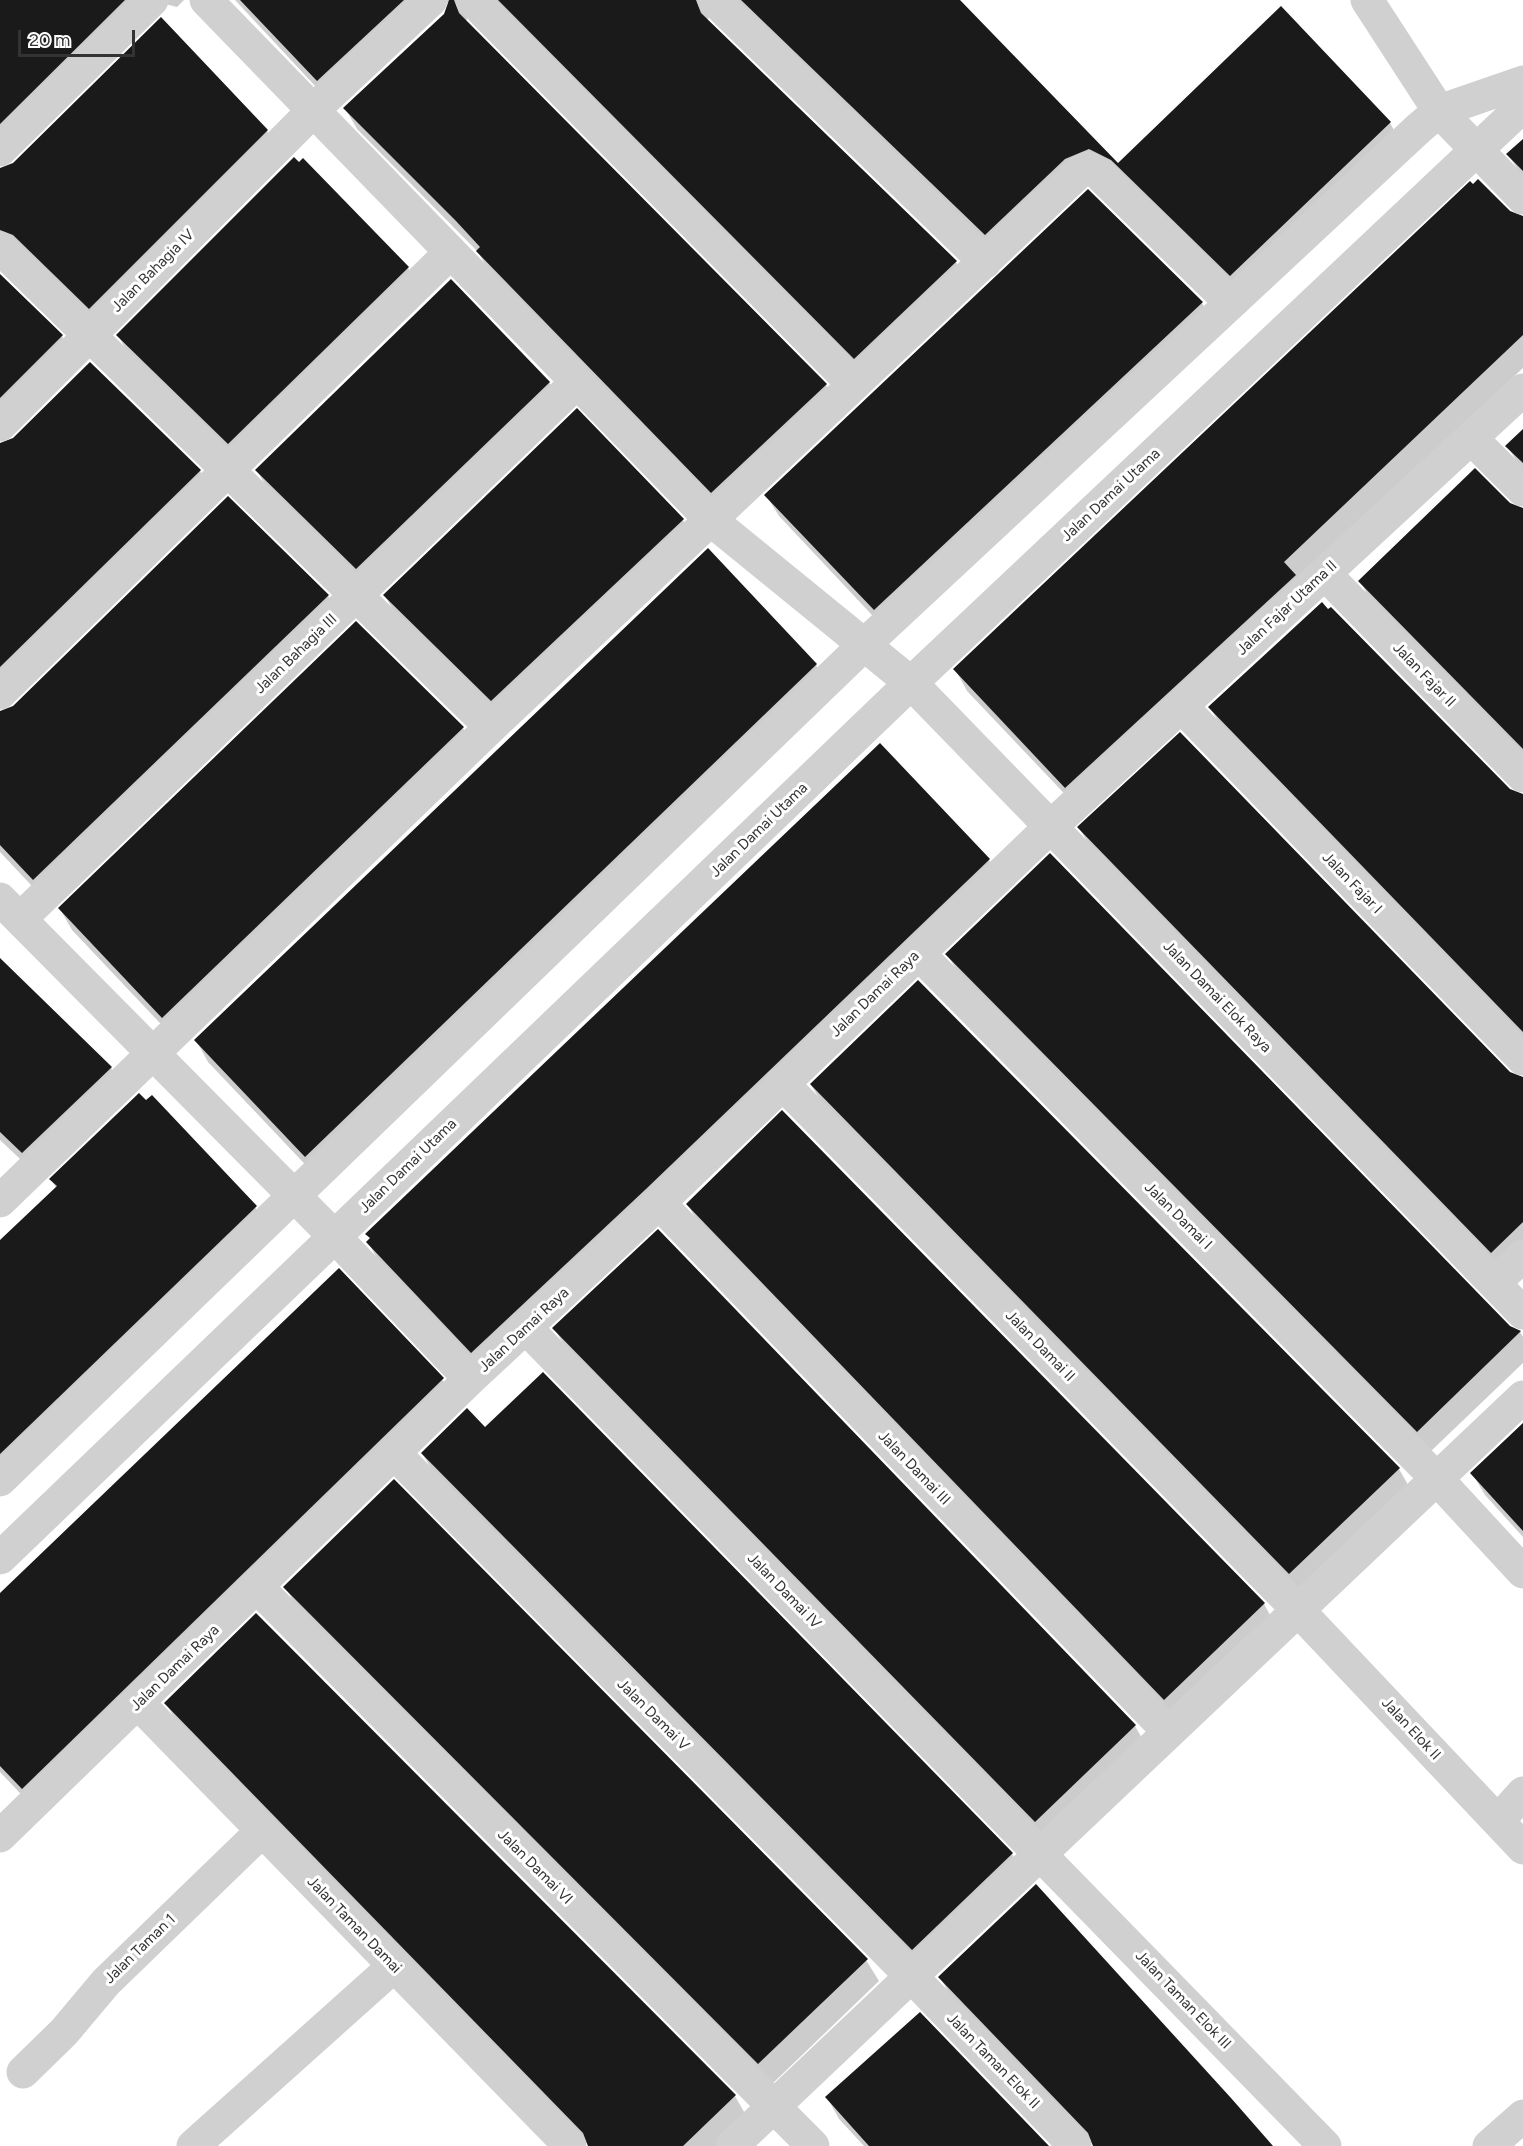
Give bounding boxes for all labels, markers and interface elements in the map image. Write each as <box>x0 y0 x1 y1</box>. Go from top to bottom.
scale bar <box>21 18 138 56</box>
text: 20 m <box>29 29 70 51</box>
street label: Jalan Bahagia IV <box>108 226 198 316</box>
street label: Jalan Damai Utama <box>1058 445 1164 545</box>
street label: Jalan Fajar Utama II <box>1233 557 1341 659</box>
street label: Jalan Bahagia III <box>251 610 341 698</box>
street label: Jalan Fajar II <box>1389 639 1459 711</box>
street label: Jalan Damai Utama <box>707 779 811 881</box>
street label: Jalan Fajar I <box>1318 848 1386 918</box>
street label: Jalan Damai Elok Raya <box>1159 937 1275 1057</box>
street label: Jalan Damai Raya <box>827 947 923 1041</box>
street label: Jalan Damai Utama <box>356 1115 460 1217</box>
street label: Jalan Damai I <box>1141 1179 1215 1253</box>
street label: Jalan Damai Raya <box>475 1284 573 1376</box>
street label: Jalan Damai II <box>1002 1307 1078 1385</box>
street label: Jalan Damai III <box>874 1427 954 1509</box>
street label: Jalan Damai IV <box>743 1549 825 1633</box>
street label: Jalan Damai Raya <box>127 1621 223 1715</box>
street label: Jalan Damai V <box>613 1675 693 1755</box>
street label: Jalan Elok II <box>1378 1694 1444 1764</box>
street label: Jalan Damai VI <box>494 1826 576 1908</box>
street label: Jalan Taman Damai <box>303 1873 405 1977</box>
street label: Jalan Taman 1 <box>101 1911 179 1987</box>
street label: Jalan Taman Elok III <box>1131 1947 1235 2053</box>
street label: Jalan Taman Elok II <box>943 2009 1043 2113</box>

